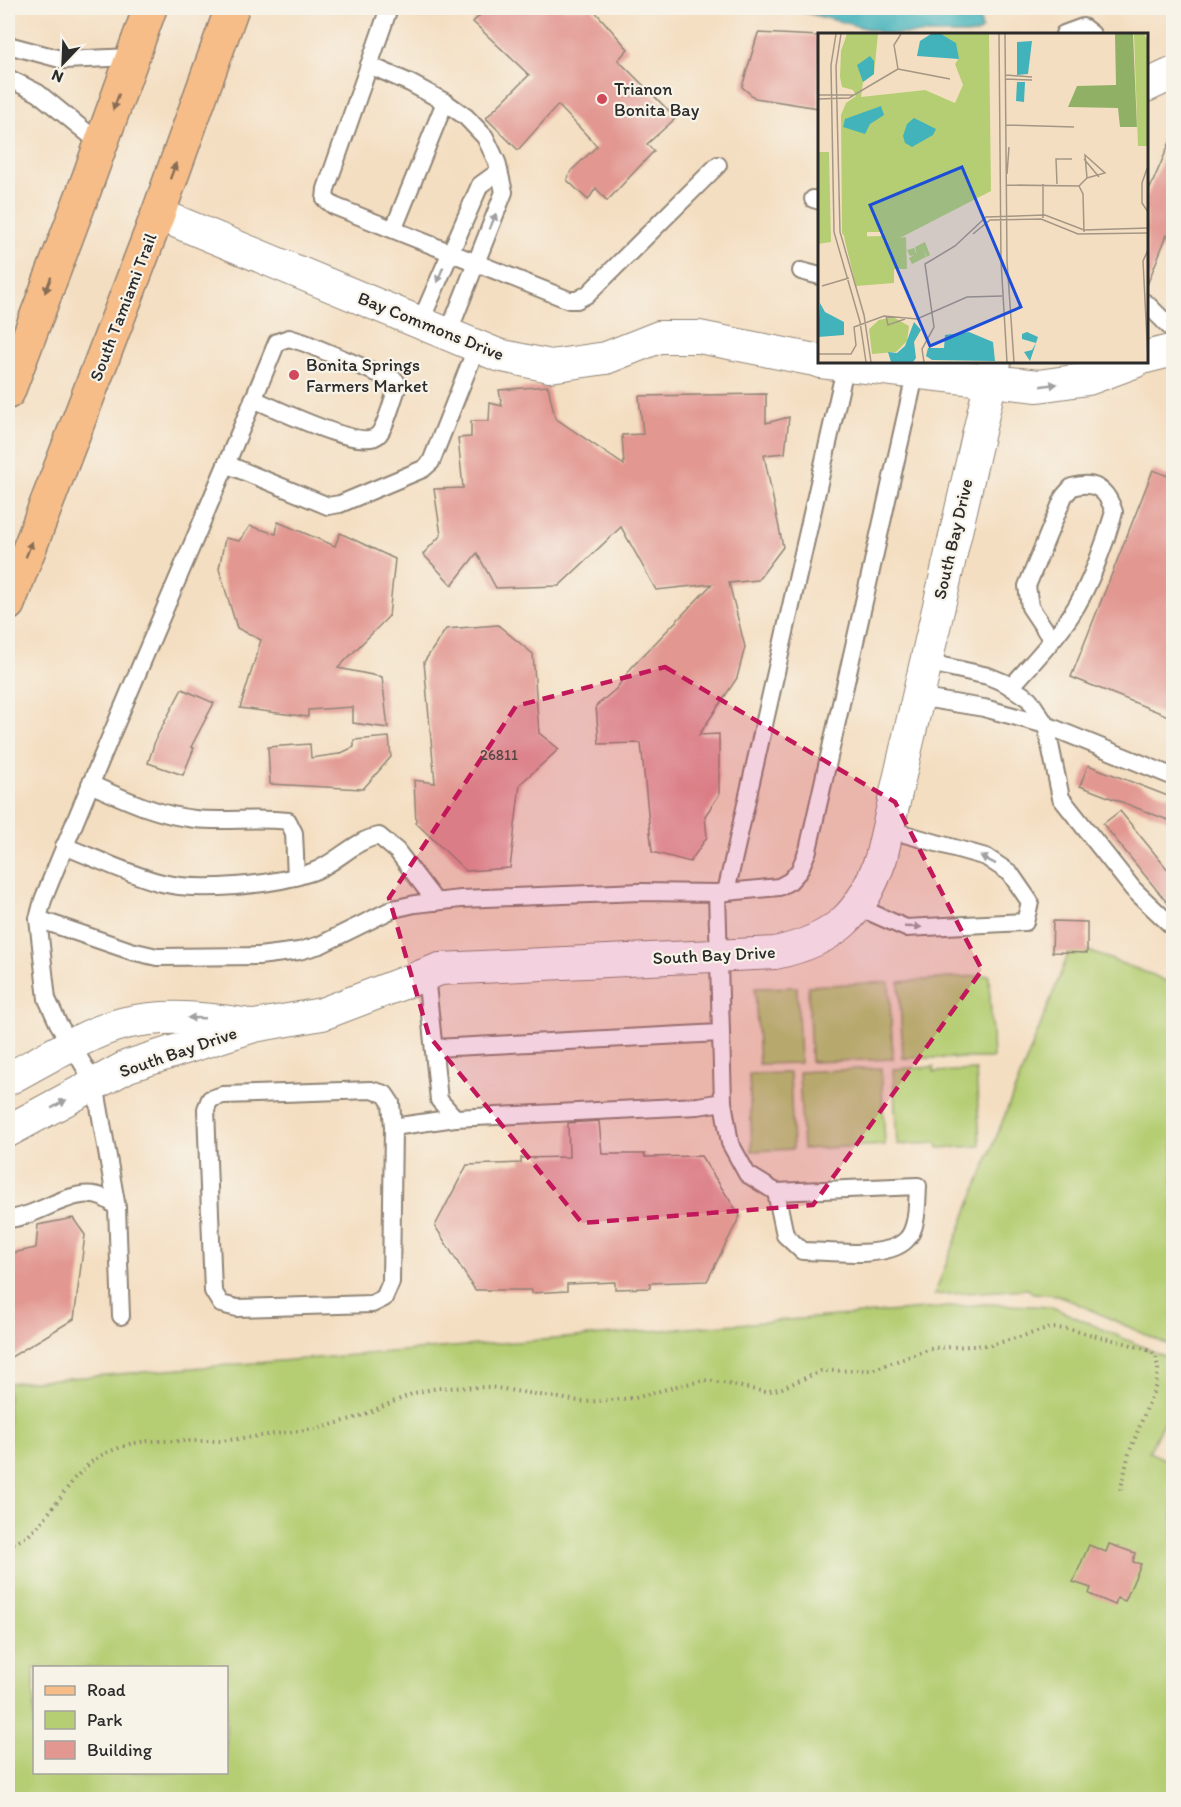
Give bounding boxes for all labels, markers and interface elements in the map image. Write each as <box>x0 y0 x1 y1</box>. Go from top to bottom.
north arrow <box>33 33 93 93</box>
inset map <box>818 33 1148 363</box>
text: N <box>49 65 66 87</box>
place label: Trianon Bonita Bay <box>614 78 700 121</box>
marker: Trianon Bonita Bay <box>595 92 609 106</box>
one-way arrow <box>111 93 121 111</box>
one-way arrow <box>169 162 179 180</box>
one-way arrow <box>489 212 498 230</box>
street label: South Tamiami Trail <box>85 230 161 384</box>
one-way arrow <box>435 266 444 284</box>
one-way arrow <box>43 276 53 294</box>
street label: Bay Commons Drive <box>355 287 507 365</box>
place label: Bonita Springs Farmers Market <box>306 354 429 397</box>
marker: Bonita Springs Farmers Market <box>287 368 301 382</box>
one-way arrow <box>1039 380 1058 389</box>
street label: South Bay Drive <box>928 477 978 601</box>
one-way arrow <box>24 540 34 558</box>
house number: 26811 <box>480 746 518 764</box>
one-way arrow <box>979 855 997 865</box>
one-way arrow <box>903 922 922 931</box>
street label: South Bay Drive <box>652 941 776 969</box>
one-way arrow <box>186 1013 205 1023</box>
street label: South Bay Drive <box>116 1022 240 1082</box>
one-way arrow <box>51 1099 68 1109</box>
legend <box>33 1666 228 1774</box>
text: Road <box>87 1679 126 1701</box>
text: Park <box>87 1709 122 1731</box>
text: Building <box>87 1739 153 1761</box>

